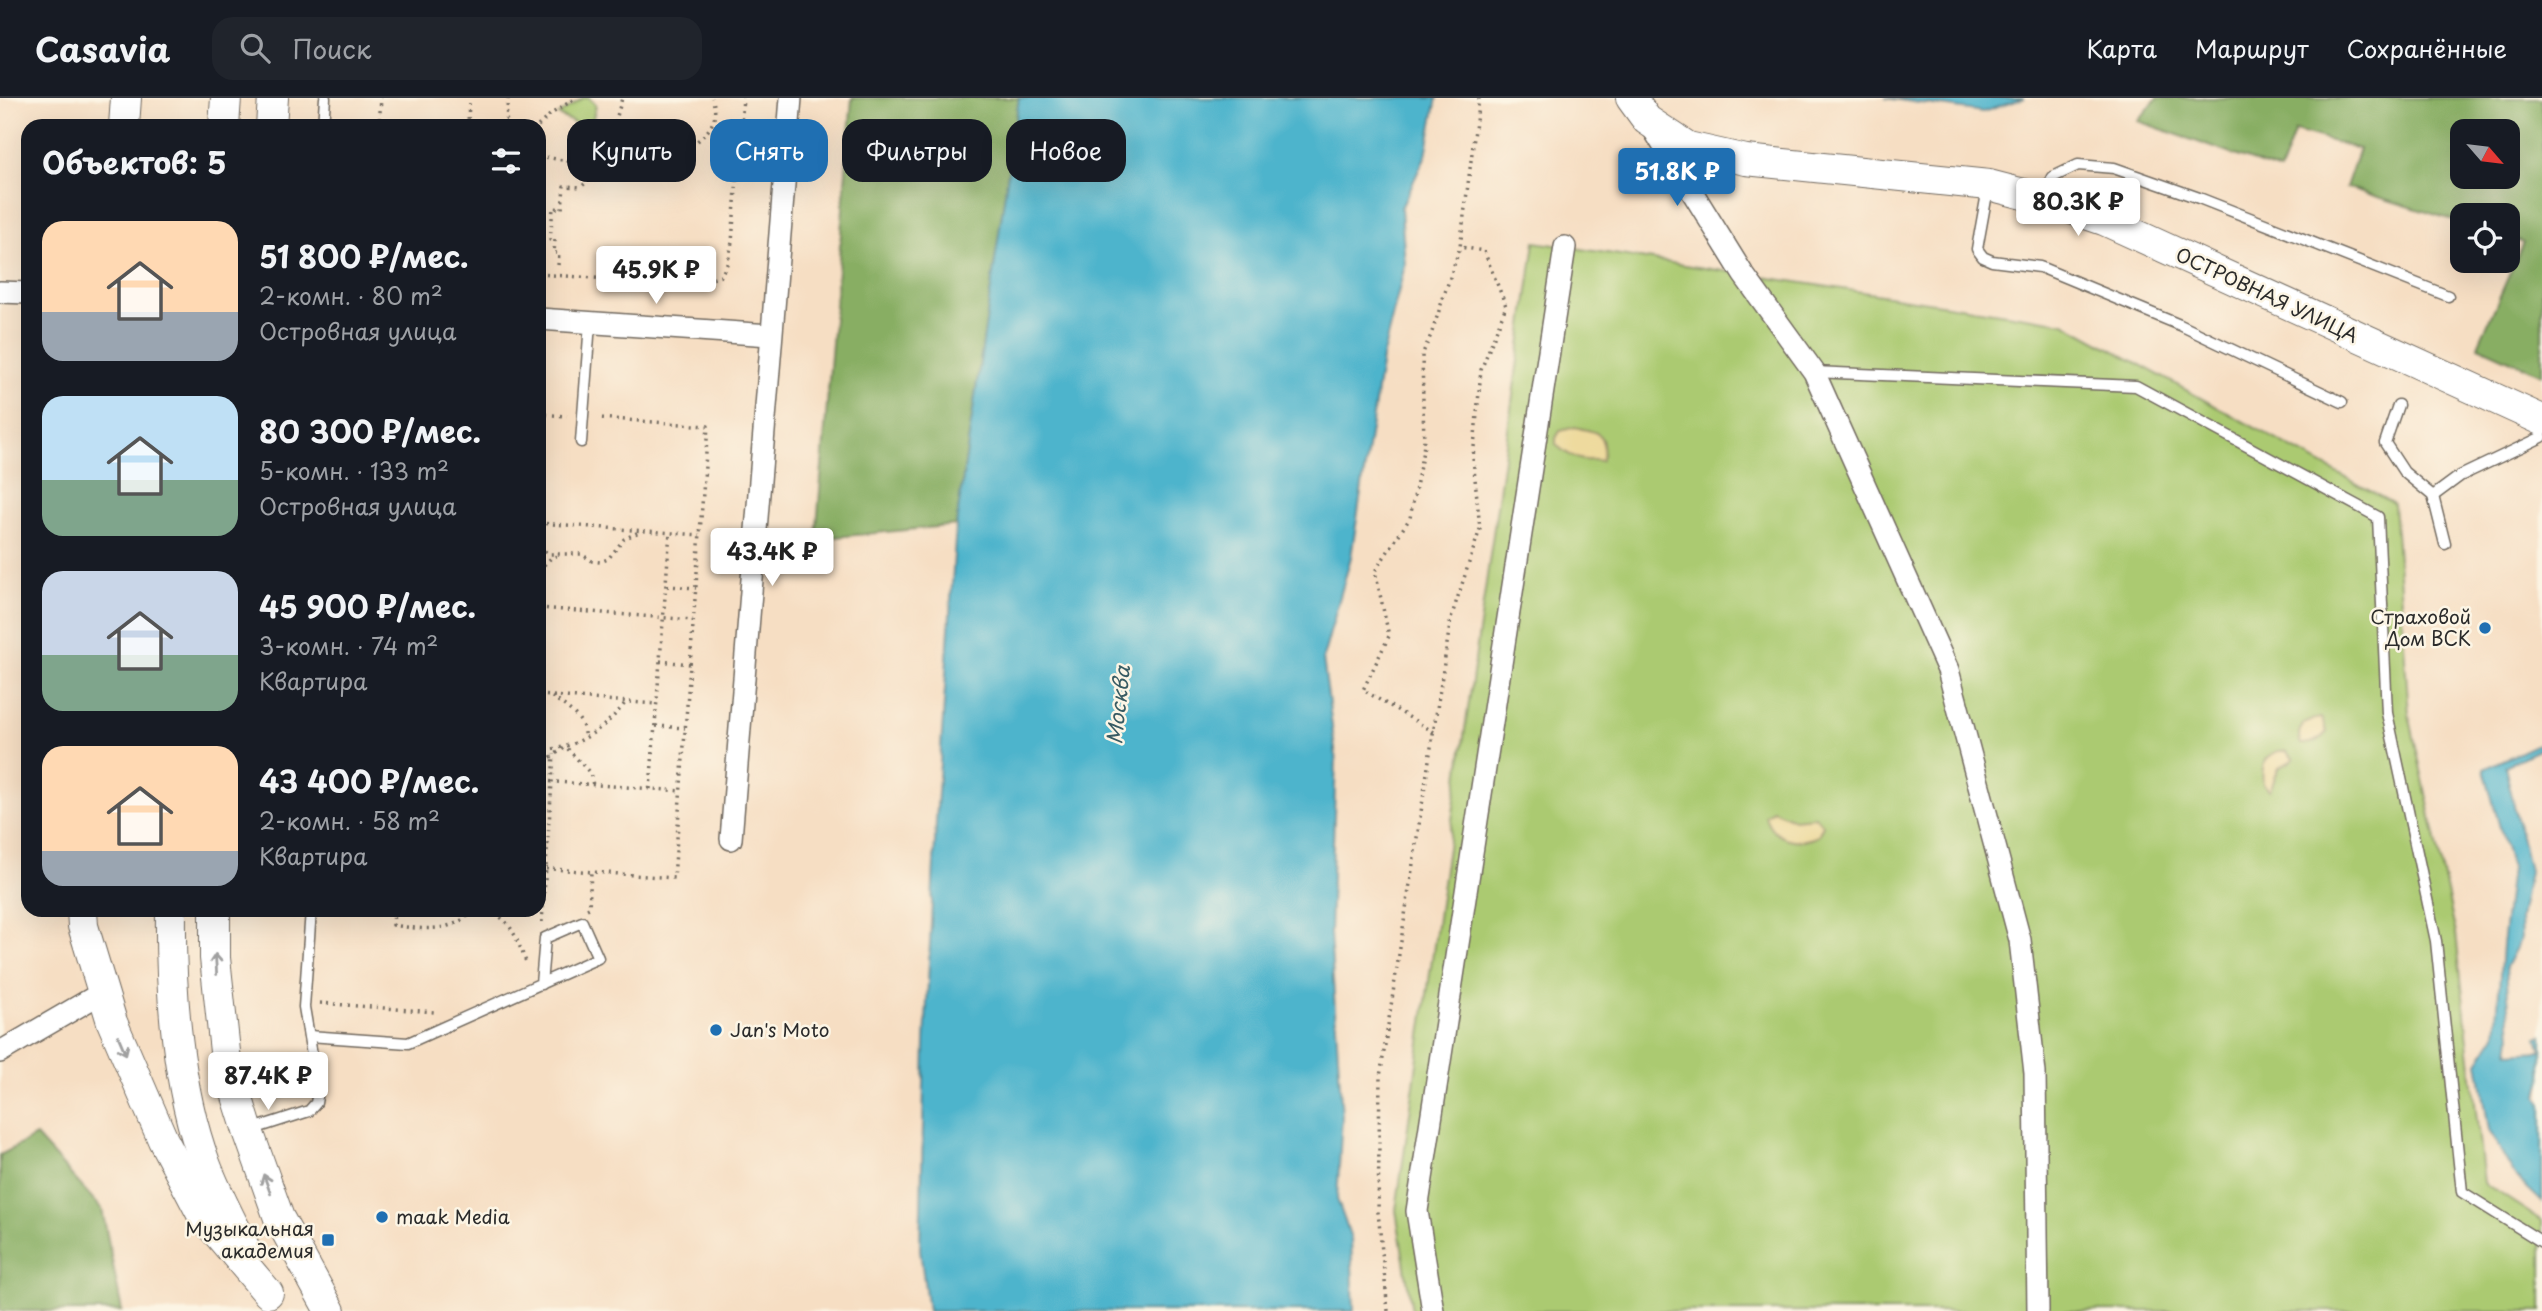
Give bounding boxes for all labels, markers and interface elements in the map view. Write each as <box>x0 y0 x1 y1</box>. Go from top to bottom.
search box <box>212 17 702 80</box>
text: Casavia <box>35 23 170 73</box>
icon: search <box>236 29 274 67</box>
text: Поиск <box>292 29 371 68</box>
text: Карта <box>2086 30 2157 66</box>
text: Маршрут <box>2195 30 2309 66</box>
text: Сохранённые <box>2347 30 2507 66</box>
chip: Купить <box>567 119 696 182</box>
chip: Снять <box>710 119 828 182</box>
chip: Фильтры <box>842 119 992 182</box>
chip: Новое <box>1006 119 1126 182</box>
north arrow <box>2450 119 2520 189</box>
map controls <box>2450 119 2520 273</box>
text: Объектов: 5 <box>42 139 227 184</box>
icon: filters <box>487 142 525 180</box>
pin: 51.8K ₽ <box>1612 148 1742 208</box>
text: 51.8K ₽ <box>1634 153 1720 188</box>
pin: 80.3K ₽ <box>2013 178 2143 238</box>
text: 80.3K ₽ <box>2032 183 2124 218</box>
button: locate <box>2450 203 2520 273</box>
text: 51 800 ₽/мес. <box>259 233 469 278</box>
street label: ОСТРОВНАЯ УЛИЦА <box>2172 239 2363 349</box>
pin: 45.9K ₽ <box>591 246 721 306</box>
icon: home <box>98 249 182 333</box>
text: 45.9K ₽ <box>612 251 700 286</box>
text: 2-комн. · 80 m² <box>259 278 443 313</box>
text: Островная улица <box>259 313 456 348</box>
text: 80 300 ₽/мес. <box>259 408 481 453</box>
icon: home <box>98 424 182 508</box>
text: 5-комн. · 133 m² <box>259 453 449 488</box>
text: Островная улица <box>259 488 456 523</box>
pin: 43.4K ₽ <box>707 528 837 588</box>
text: 43.4K ₽ <box>727 533 817 568</box>
text: 45 900 ₽/мес. <box>259 583 476 628</box>
icon: home <box>98 599 182 683</box>
place label: Страховой Дом ВСК <box>2370 602 2471 652</box>
marker: Страховой Дом ВСК <box>2477 620 2493 636</box>
text: 3-комн. · 74 m² <box>259 628 438 663</box>
text: Квартира <box>259 663 367 698</box>
water label: Москва <box>1097 663 1137 746</box>
text: 43 400 ₽/мес. <box>259 758 479 803</box>
icon: home <box>98 774 182 858</box>
text: 2-комн. · 58 m² <box>259 803 440 838</box>
text: Квартира <box>259 838 367 873</box>
one-way arrow <box>209 953 222 976</box>
place label: Jan's Moto <box>730 1015 829 1043</box>
marker: Jan's Moto <box>708 1022 724 1038</box>
one-way arrow <box>117 1034 130 1056</box>
pin: 87.4K ₽ <box>203 1052 333 1112</box>
text: 87.4K ₽ <box>224 1057 312 1092</box>
one-way arrow <box>260 1174 272 1196</box>
place label: maak Media <box>396 1202 510 1230</box>
marker: maak Media <box>374 1209 390 1225</box>
place label: Музыкальная академия <box>185 1214 314 1264</box>
marker: Музыкальная академия <box>320 1232 336 1248</box>

